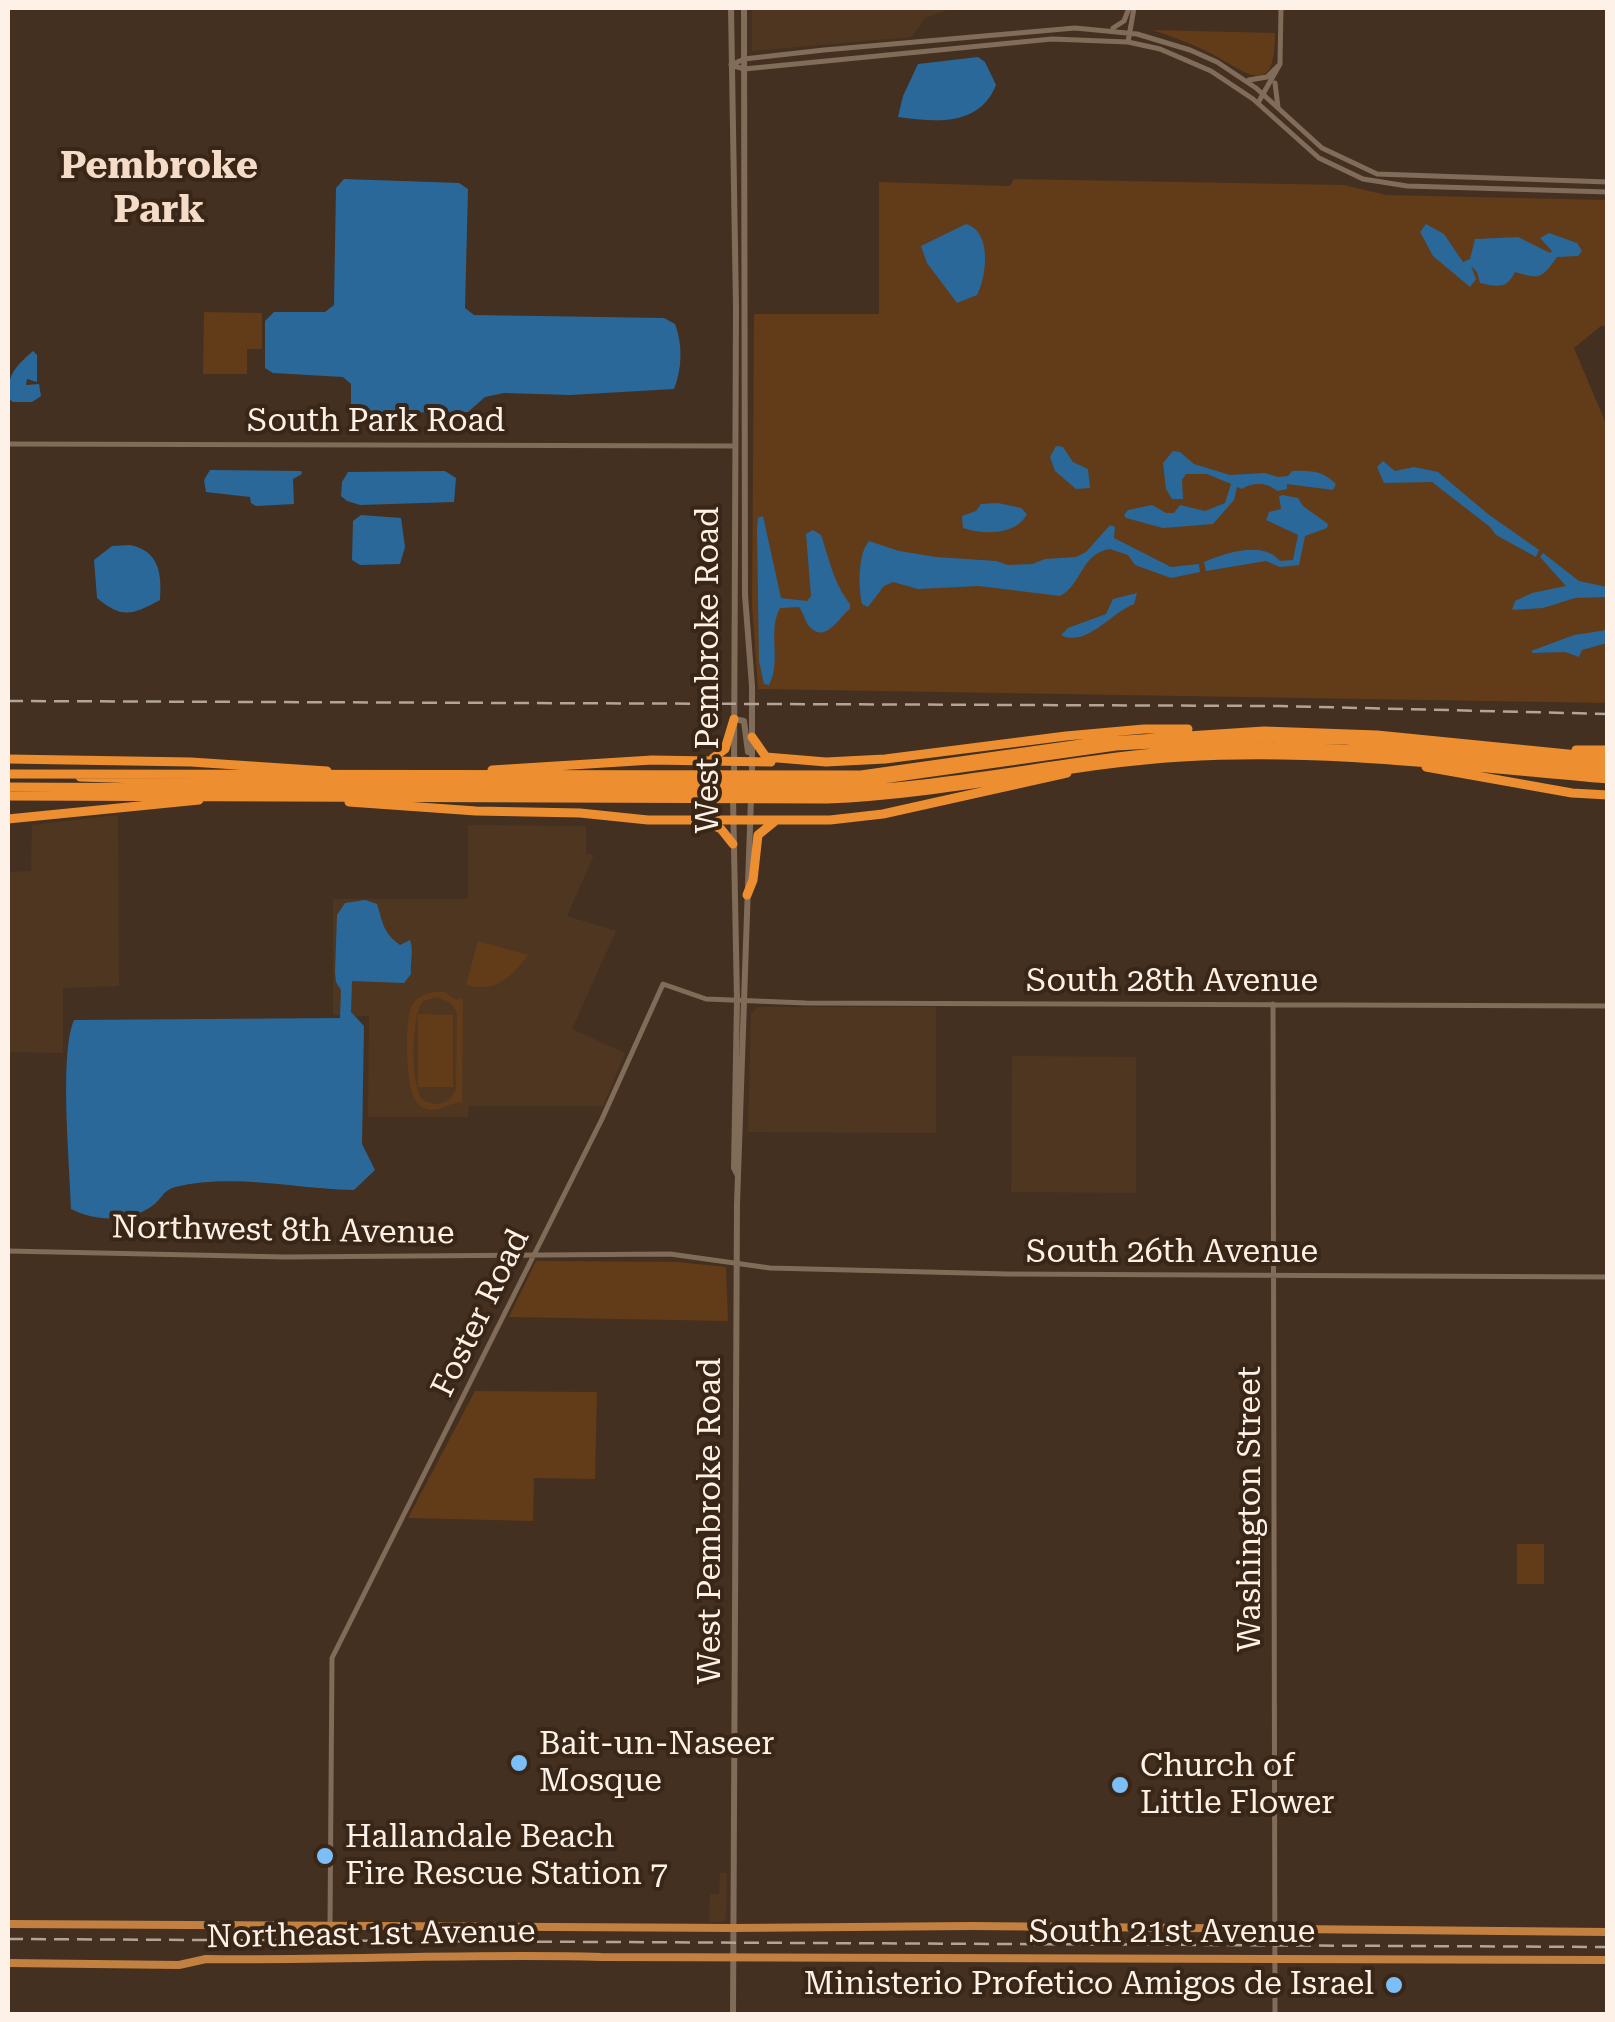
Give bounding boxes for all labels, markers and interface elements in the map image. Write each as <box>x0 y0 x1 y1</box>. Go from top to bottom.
district label: Pembroke Park <box>60 144 258 233</box>
street label: South Park Road <box>247 403 505 441</box>
street label: West Pembroke Road <box>690 507 728 833</box>
street label: South 28th Avenue <box>1026 963 1318 1001</box>
street label: Northwest 8th Avenue <box>111 1209 455 1253</box>
street label: Foster Road <box>424 1223 538 1403</box>
street label: South 26th Avenue <box>1026 1234 1318 1272</box>
street label: West Pembroke Road <box>692 1358 730 1684</box>
street label: Washington Street <box>1232 1366 1270 1652</box>
place label: Bait-un-Naseer Mosque <box>539 1726 775 1801</box>
place label: Church of Little Flower <box>1140 1748 1334 1823</box>
marker: Bait-un-Naseer Mosque <box>508 1752 530 1774</box>
marker: Church of Little Flower <box>1109 1774 1131 1796</box>
place label: Hallandale Beach Fire Rescue Station 7 <box>345 1819 668 1894</box>
marker: Hallandale Beach Fire Rescue Station 7 <box>314 1845 336 1867</box>
street label: Northeast 1st Avenue <box>206 1913 536 1957</box>
street label: South 21st Avenue <box>1029 1914 1315 1952</box>
place label: Ministerio Profetico Amigos de Israel <box>804 1966 1374 2004</box>
marker: Ministerio Profetico Amigos de Israel <box>1383 1974 1405 1996</box>

